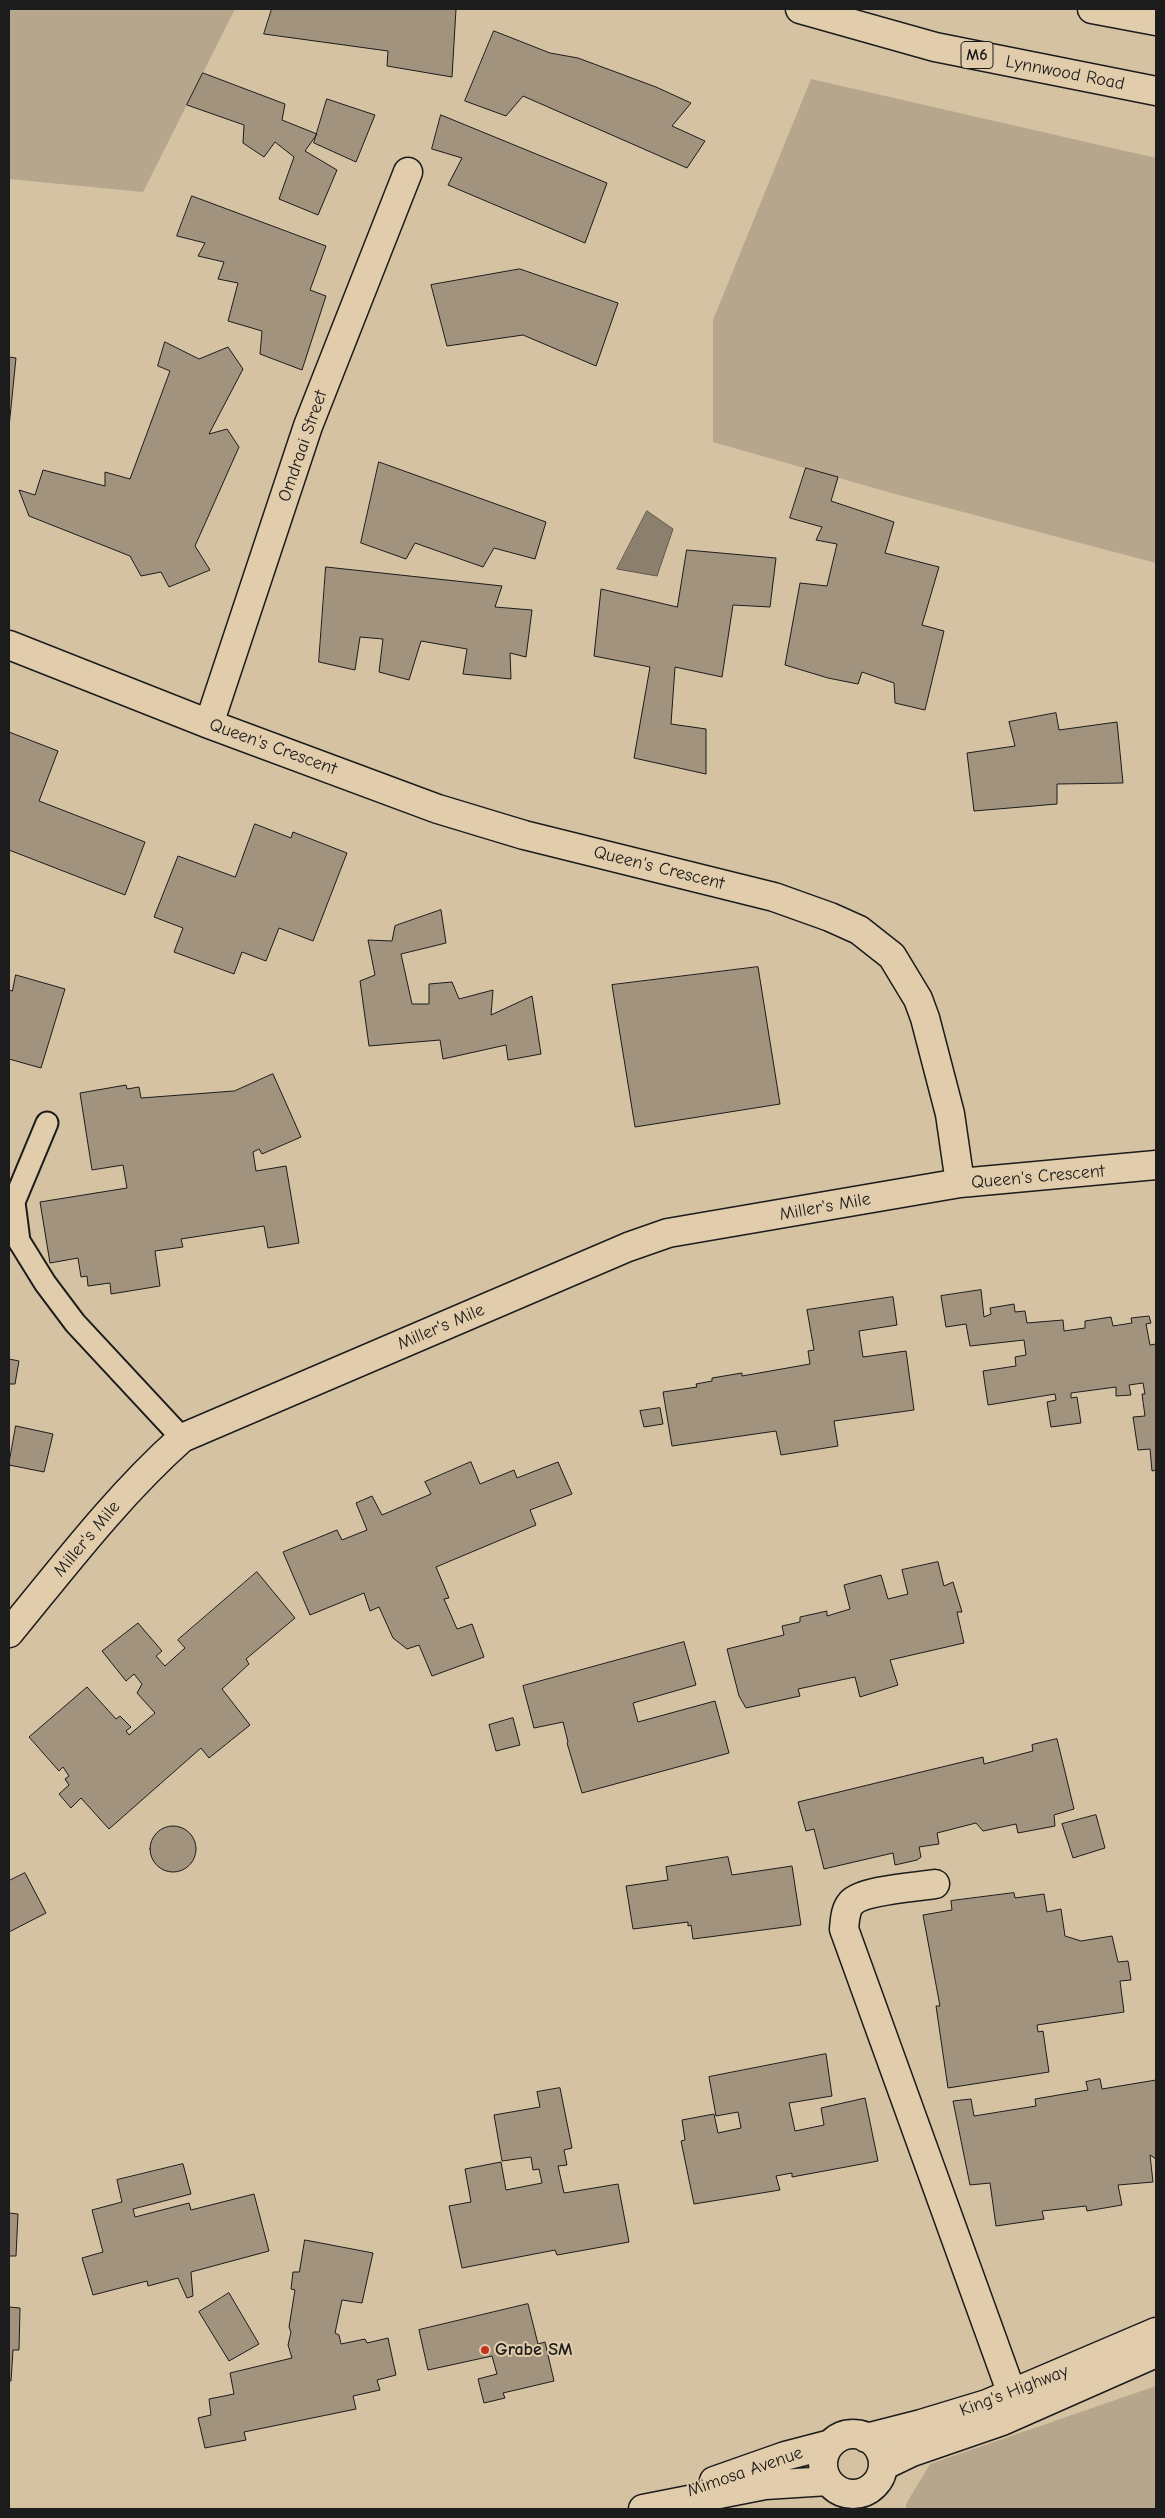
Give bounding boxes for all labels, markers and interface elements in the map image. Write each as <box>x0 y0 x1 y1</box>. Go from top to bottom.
road number: M6 <box>961 42 993 68</box>
street label: Lynnwood Road <box>1004 51 1126 95</box>
street label: Omdraai Street <box>274 387 332 505</box>
street label: Queen's Crescent <box>206 714 340 780</box>
street label: Queen's Crescent <box>591 841 727 895</box>
street label: Queen's Crescent <box>970 1160 1106 1194</box>
street label: Miller's Mile <box>778 1188 872 1226</box>
street label: Miller's Mile <box>394 1299 488 1355</box>
street label: Miller's Mile <box>49 1497 125 1581</box>
place label: Grabe SM <box>495 2339 573 2361</box>
marker: Grabe SM <box>479 2344 491 2356</box>
street label: King's Highway <box>957 2360 1071 2422</box>
street label: Mimosa Avenue <box>684 2442 806 2502</box>

